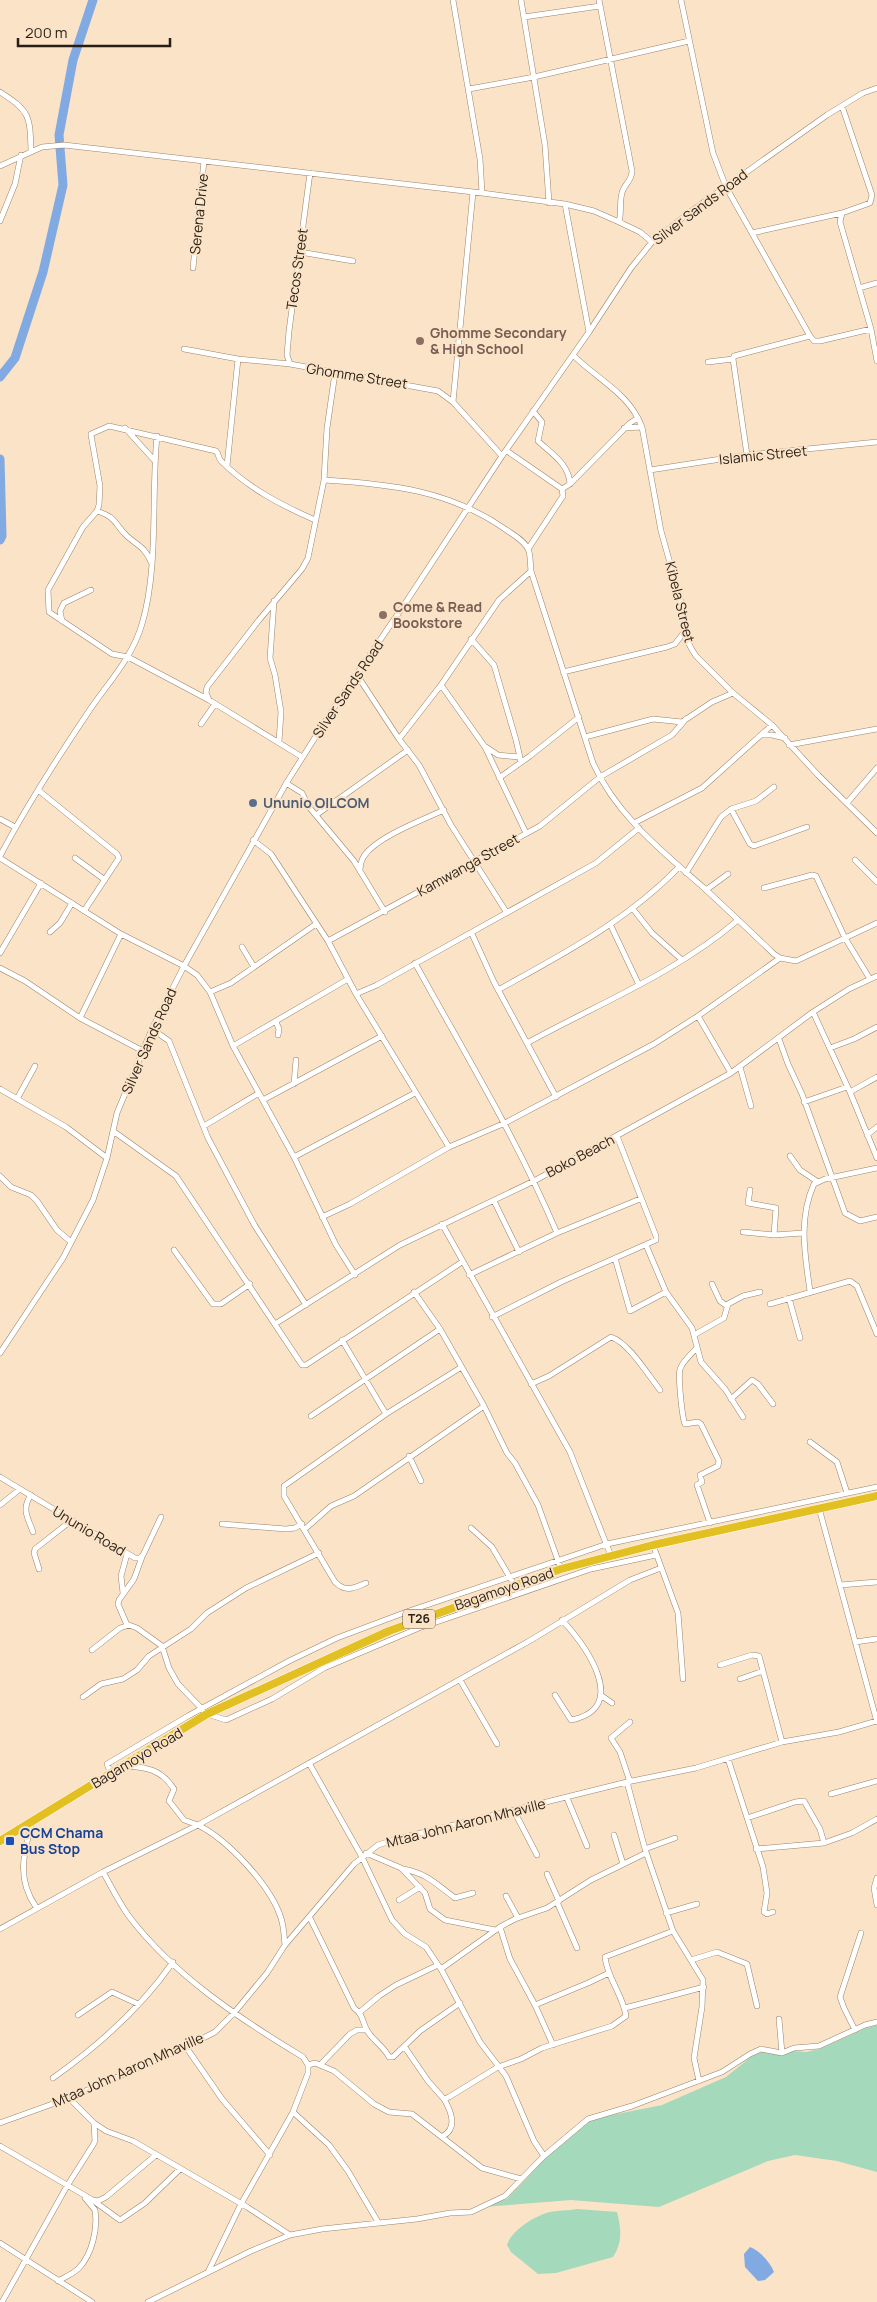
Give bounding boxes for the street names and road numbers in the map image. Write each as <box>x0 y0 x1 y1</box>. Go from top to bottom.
street label: Silver Sands Road <box>648 165 751 249</box>
street label: Serena Drive <box>185 173 212 255</box>
street label: Tecos Street <box>281 226 312 311</box>
street label: Ghomme Street <box>305 358 409 393</box>
street label: Islamic Street <box>718 440 808 469</box>
street label: Kibela Street <box>661 559 700 645</box>
street label: Silver Sands Road <box>308 636 387 741</box>
street label: Kamwanga Street <box>413 828 523 901</box>
street label: Silver Sands Road <box>117 985 180 1097</box>
street label: Boko Beach <box>542 1130 617 1182</box>
street label: Ununio Road <box>49 1501 129 1560</box>
street label: Bagamoyo Road <box>452 1563 556 1614</box>
road number: T26 <box>403 1610 435 1628</box>
street label: Bagamoyo Road <box>87 1723 186 1792</box>
street label: Mtaa John Aaron Mhaville <box>384 1794 548 1852</box>
street label: Mtaa John Aaron Mhaville <box>49 2028 206 2111</box>

